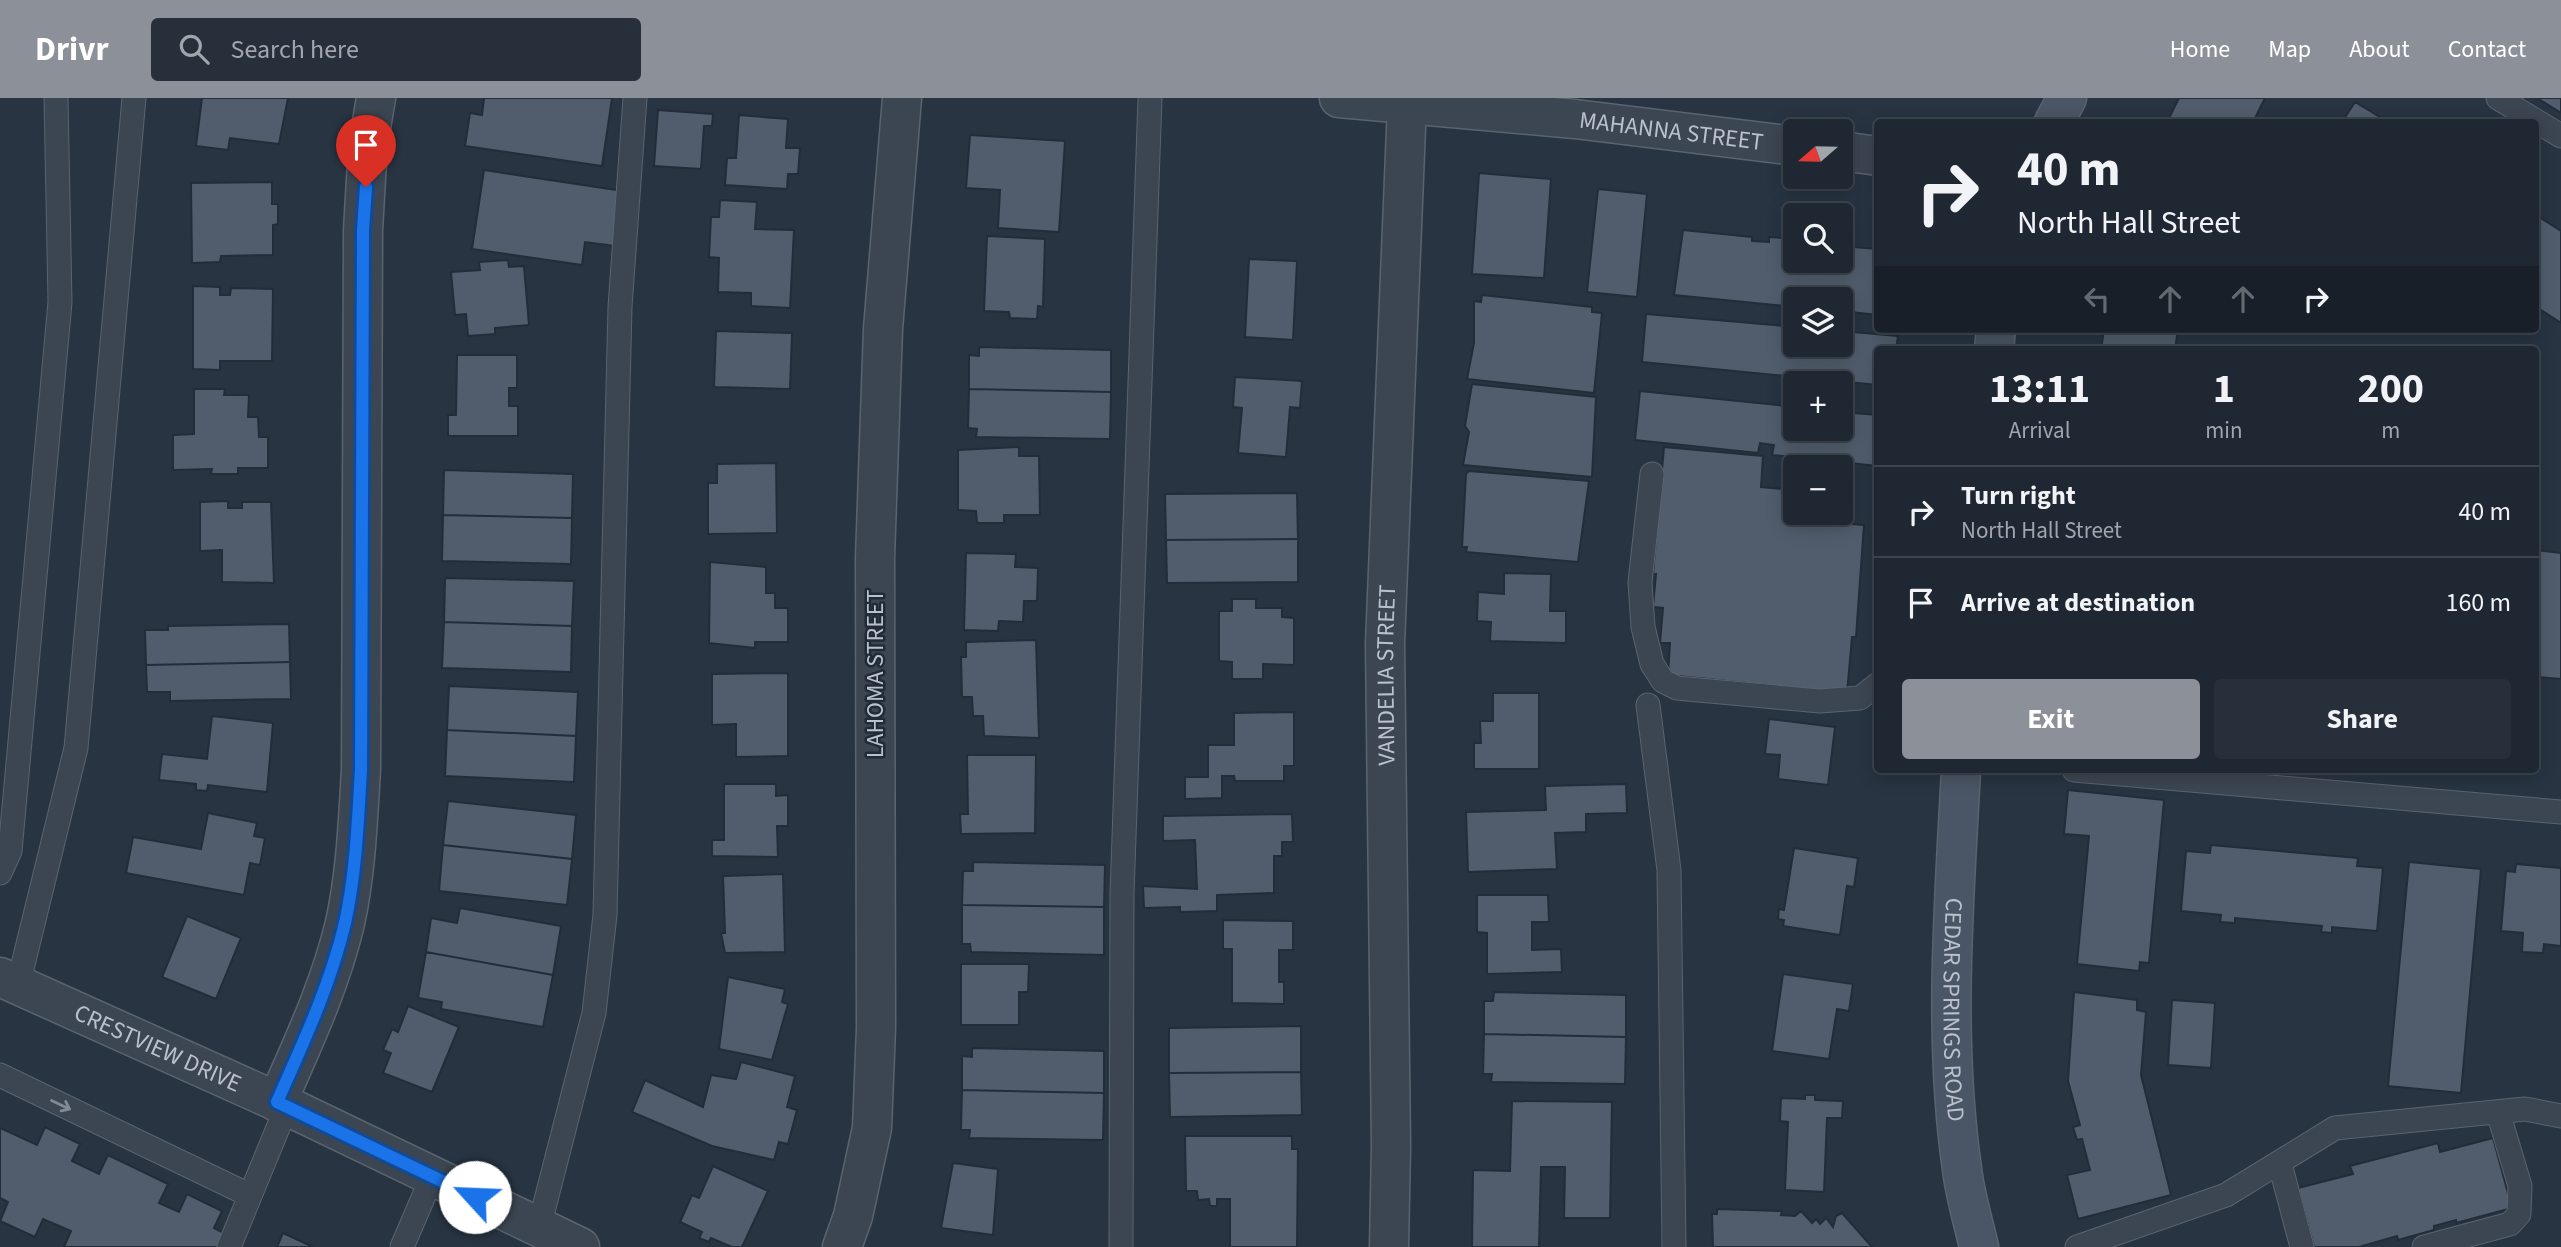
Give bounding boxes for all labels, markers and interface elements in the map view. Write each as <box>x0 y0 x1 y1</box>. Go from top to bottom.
search box <box>151 18 641 81</box>
text: Drivr <box>35 26 109 73</box>
icon: search <box>175 30 213 68</box>
text: Search here <box>231 31 359 68</box>
text: Home <box>2170 32 2230 67</box>
text: Map <box>2268 32 2311 67</box>
text: About <box>2349 32 2410 67</box>
text: Contact <box>2448 32 2526 67</box>
street label: MAHANNA STREET <box>1577 103 1765 160</box>
pin <box>336 115 396 187</box>
north arrow <box>1783 119 1853 189</box>
map controls <box>1783 119 1853 525</box>
icon: arrive <box>347 126 385 164</box>
text: 40 m <box>2017 135 2121 205</box>
icon: right <box>1902 147 1993 238</box>
text: North Hall Street <box>2017 200 2241 246</box>
button: search <box>1783 203 1853 273</box>
icon: left <box>2078 280 2116 318</box>
icon: ahead <box>2151 280 2189 318</box>
icon: ahead <box>2224 280 2262 318</box>
icon: right <box>2297 280 2335 318</box>
button: layers <box>1783 287 1853 357</box>
text: 13:11 <box>1989 359 2090 419</box>
text: 1 <box>2213 359 2235 419</box>
text: 200 <box>2357 359 2424 419</box>
button: + <box>1783 371 1853 441</box>
text: Arrival <box>2009 414 2071 447</box>
text: min <box>2205 414 2243 447</box>
text: m <box>2381 414 2400 447</box>
button: − <box>1783 455 1853 525</box>
text: Turn right <box>1961 477 2076 514</box>
icon: right <box>1902 493 1940 531</box>
text: 40 m <box>2458 493 2511 530</box>
text: North Hall Street <box>1961 514 2122 547</box>
street label: VANDELIA STREET <box>1368 584 1405 766</box>
icon: arrive <box>1902 584 1940 622</box>
text: Arrive at destination <box>1961 584 2195 621</box>
text: 160 m <box>2445 584 2511 621</box>
street label: LAHOMA STREET <box>858 590 893 758</box>
button: Exit <box>1902 679 2200 759</box>
button: Share <box>2214 679 2511 759</box>
street label: CEDAR SPRINGS ROAD <box>1933 897 1973 1123</box>
street label: CRESTVIEW DRIVE <box>68 996 247 1101</box>
one-way arrow <box>51 1099 72 1112</box>
position arrow <box>438 1160 512 1234</box>

